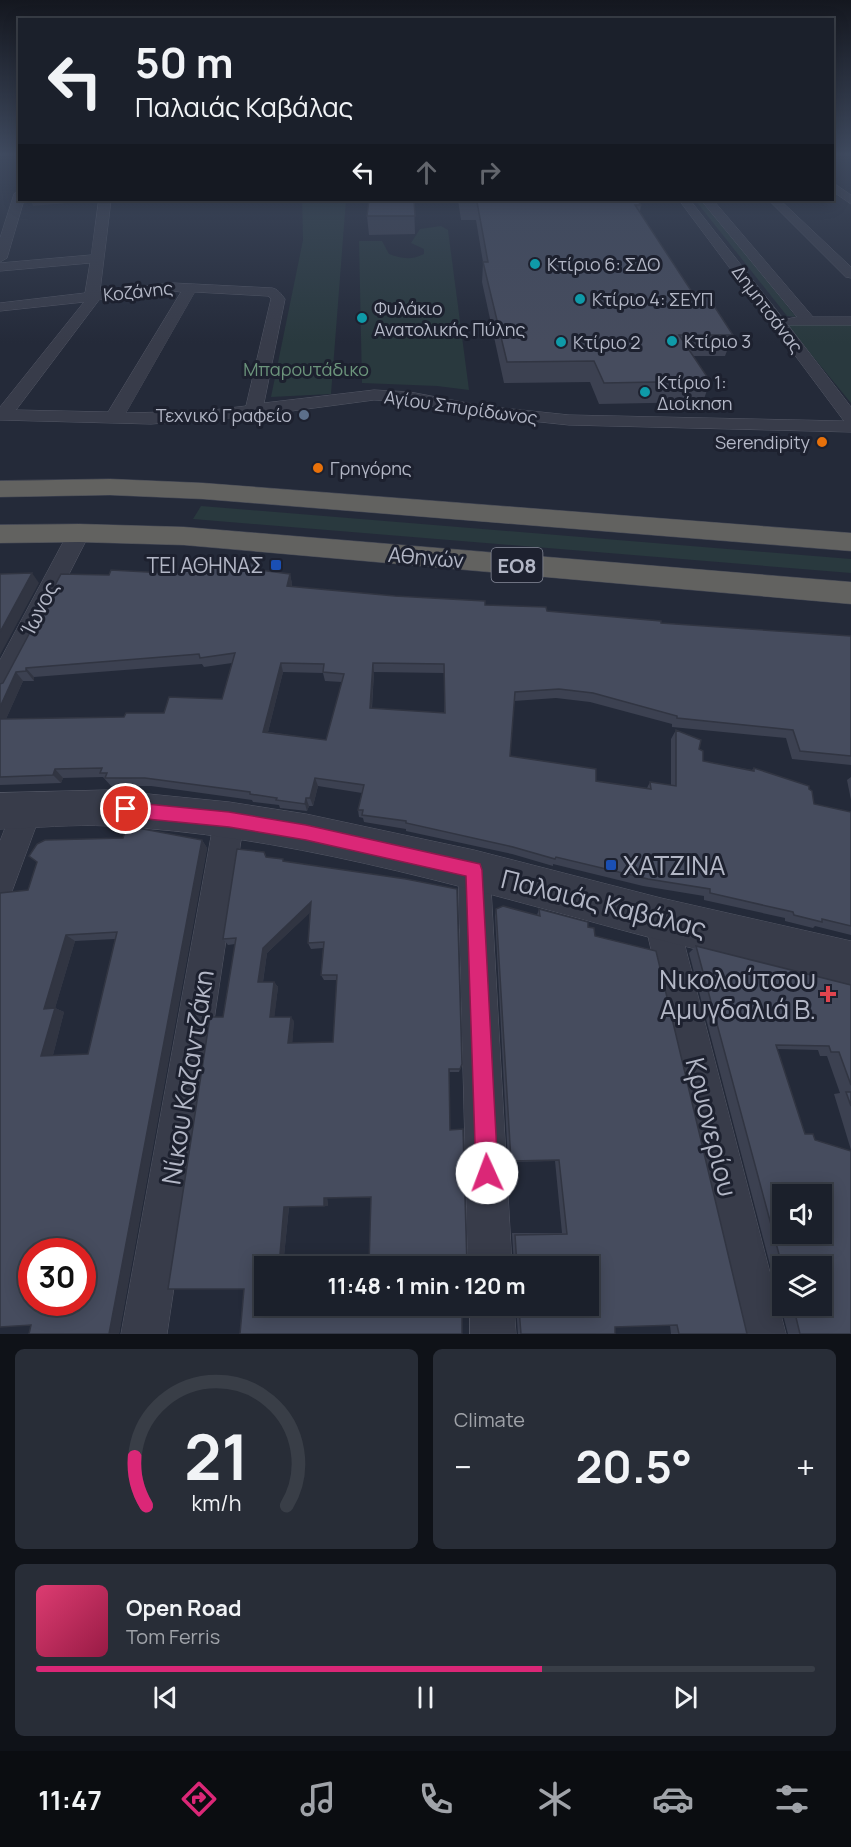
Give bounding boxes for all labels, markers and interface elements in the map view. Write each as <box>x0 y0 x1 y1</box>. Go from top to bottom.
text: 50 m <box>135 33 233 91</box>
icon: left <box>36 42 114 120</box>
text: Παλαιάς Καβάλας <box>135 88 354 125</box>
icon: left <box>347 156 380 189</box>
icon: ahead <box>410 156 443 189</box>
icon: right <box>473 156 506 189</box>
place label: Κτίριο 6: ΣΔΟ <box>547 252 660 276</box>
marker: Κτίριο 6: ΣΔΟ <box>528 257 542 271</box>
street label: Δημητσάνας <box>727 260 809 358</box>
street label: Κοζάνης <box>102 275 174 307</box>
place label: Κτίριο 4: ΣΕΥΠ <box>592 287 713 311</box>
marker: Κτίριο 4: ΣΕΥΠ <box>573 292 587 306</box>
place label: Φυλάκιο Ανατολικής Πύλης <box>374 296 525 341</box>
marker: Φυλάκιο Ανατολικής Πύλης <box>355 311 369 325</box>
place label: Κτίριο 3 <box>684 329 751 353</box>
place label: Κτίριο 2 <box>573 330 641 354</box>
marker: Κτίριο 3 <box>665 334 679 348</box>
marker: Κτίριο 2 <box>554 335 568 349</box>
park label: Μπαρουτάδικο <box>243 357 369 381</box>
place label: Κτίριο 1: Διοίκηση <box>657 370 732 415</box>
street label: Αγίου Σπυρίδωνος <box>383 384 539 430</box>
marker: Κτίριο 1: Διοίκηση <box>638 385 652 399</box>
place label: Τεχνικό Γραφείο <box>156 403 292 427</box>
marker: Τεχνικό Γραφείο <box>297 408 311 422</box>
place label: Serendipity <box>715 430 810 454</box>
marker: Serendipity <box>815 435 829 449</box>
place label: Γρηγόρης <box>330 456 412 480</box>
marker: Γρηγόρης <box>311 461 325 475</box>
street label: Αθηνών <box>387 540 465 574</box>
road number: ΕΟ8 <box>492 548 542 582</box>
place label: ΤΕΙ ΑΘΗΝΑΣ <box>147 551 264 579</box>
marker: ΤΕΙ ΑΘΗΝΑΣ <box>269 558 283 572</box>
street label: Ίωνος <box>13 576 65 640</box>
pin <box>100 783 151 834</box>
icon: arrive <box>109 792 142 825</box>
place label: ΧΑΤΖΙΝΑ <box>623 847 725 883</box>
marker: ΧΑΤΖΙΝΑ <box>604 858 618 872</box>
street label: Παλαιάς Καβάλας <box>498 860 710 946</box>
place label: Νικολούτσου Αμυγδαλιά Β. <box>659 961 816 1027</box>
street label: Νίκου Καζαντζάκη <box>152 967 222 1187</box>
marker: Νικολούτσου Αμυγδαλιά Β. <box>821 987 835 1001</box>
street label: Κρυονερίου <box>677 1054 747 1200</box>
position arrow <box>455 1141 519 1205</box>
map controls <box>772 1184 832 1316</box>
button: sound <box>772 1184 832 1244</box>
speed limit sign: 30 <box>18 1238 96 1316</box>
button: layers <box>772 1256 832 1316</box>
text: 11:48 · 1 min · 120 m <box>327 1271 526 1301</box>
text: Climate <box>454 1406 525 1433</box>
text: 21 <box>184 1413 249 1499</box>
text: 20.5° <box>576 1435 692 1497</box>
text: − <box>454 1444 472 1489</box>
text: + <box>796 1444 815 1489</box>
text: km/h <box>192 1488 241 1517</box>
text: Open Road <box>126 1593 241 1623</box>
text: Tom Ferris <box>126 1623 220 1650</box>
icon: previous <box>149 1681 182 1714</box>
icon: pause <box>409 1681 442 1714</box>
icon: next <box>669 1681 702 1714</box>
icon: directions <box>178 1778 220 1820</box>
icon: music <box>297 1778 339 1820</box>
icon: phone <box>415 1778 457 1820</box>
icon: climate <box>534 1778 576 1820</box>
icon: car <box>652 1778 694 1820</box>
icon: filters <box>771 1778 813 1820</box>
text: 11:47 <box>38 1781 102 1818</box>

